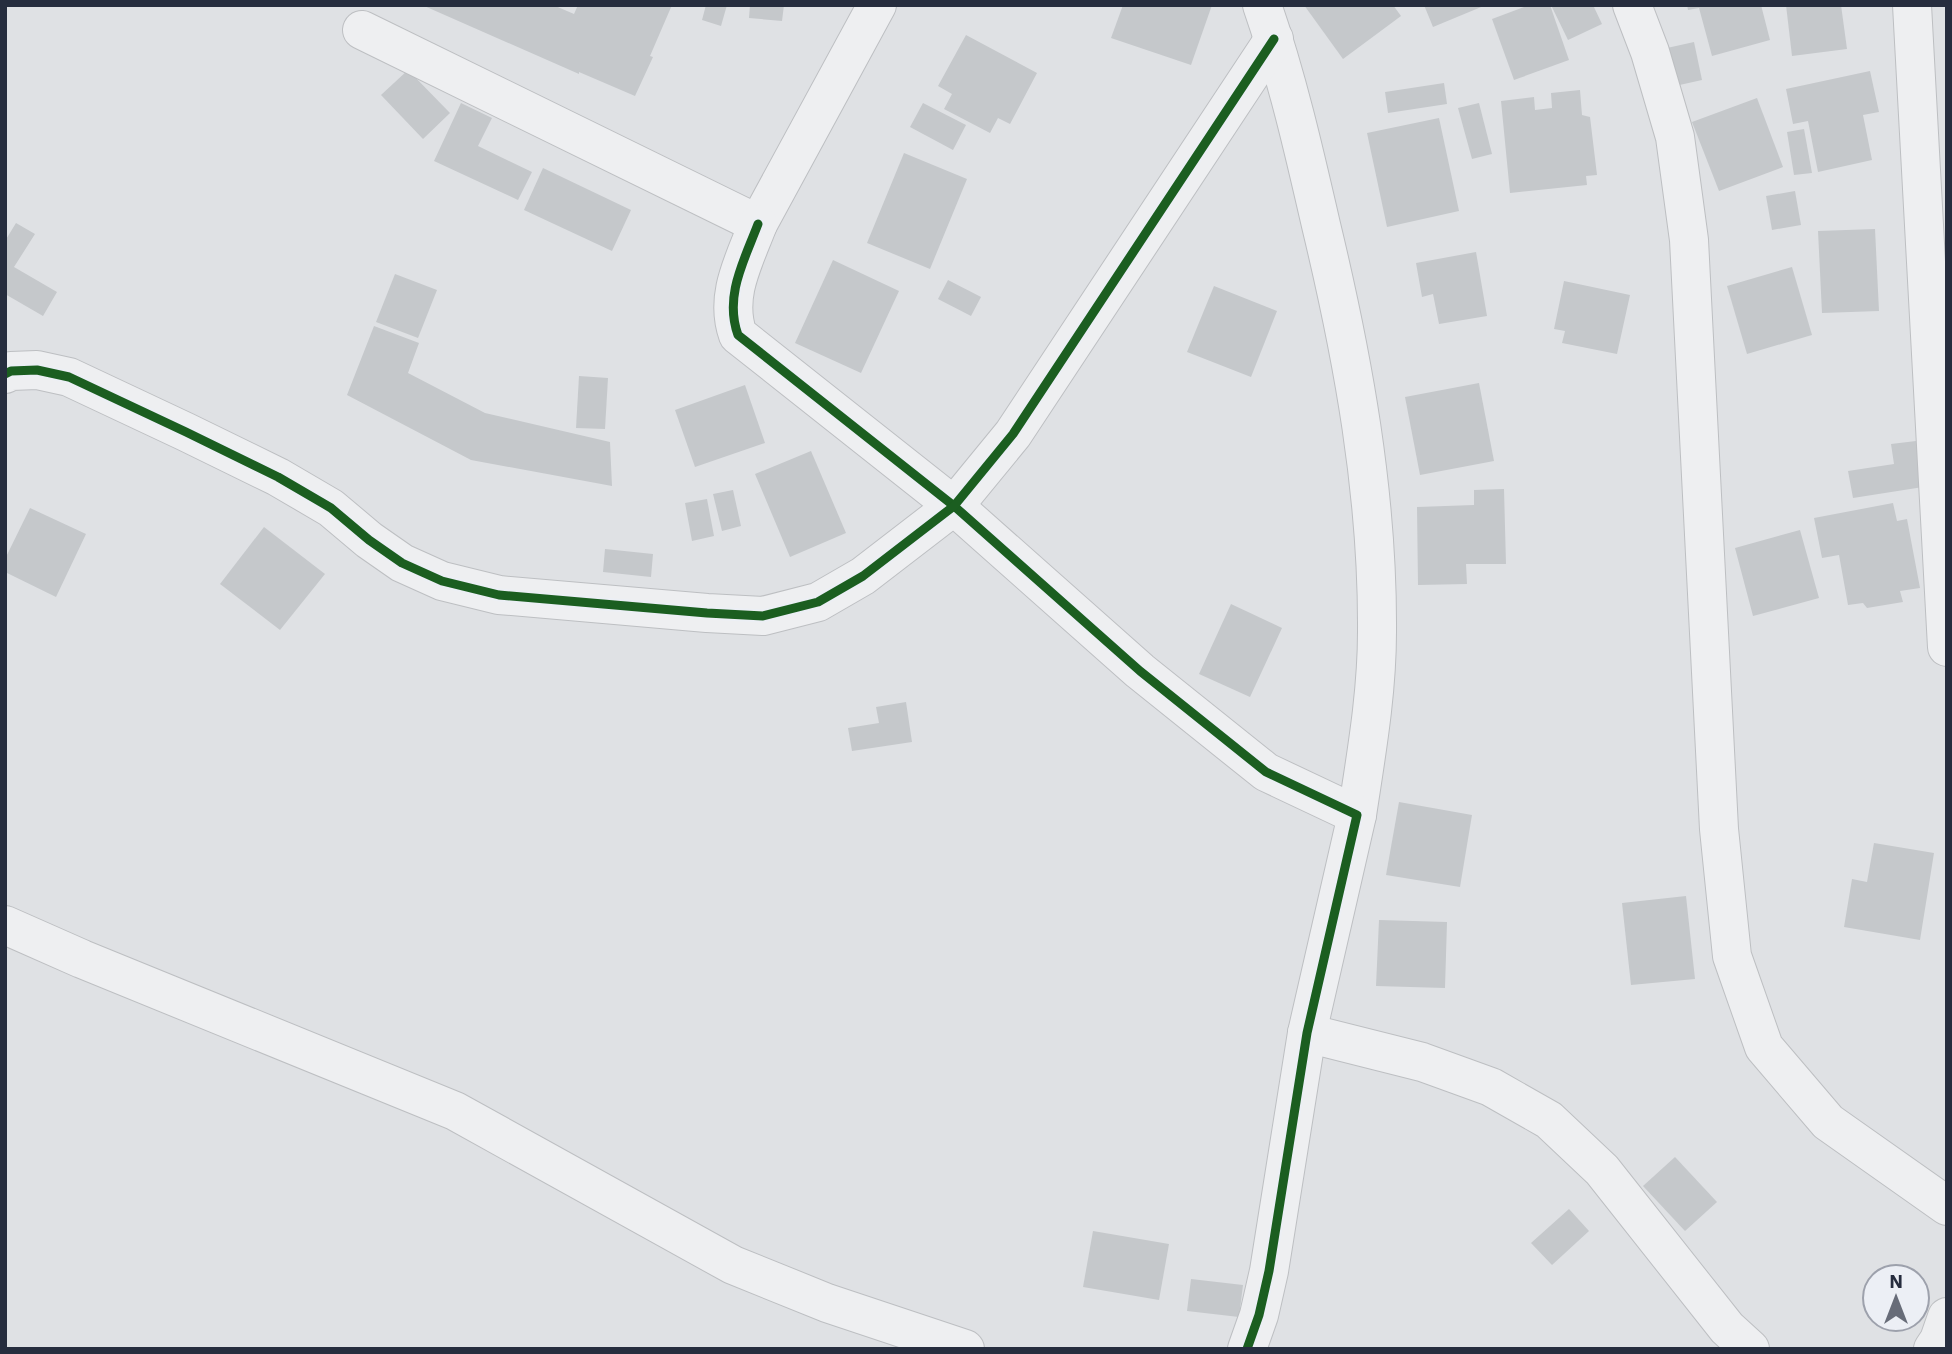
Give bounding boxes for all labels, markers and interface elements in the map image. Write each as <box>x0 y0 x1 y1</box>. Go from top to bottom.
north arrow <box>1861 1263 1931 1333</box>
text: N <box>1889 1269 1903 1293</box>

